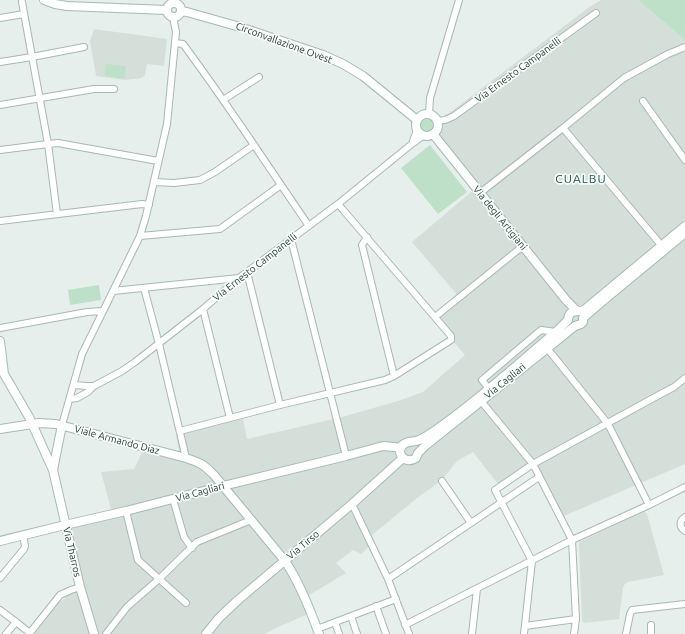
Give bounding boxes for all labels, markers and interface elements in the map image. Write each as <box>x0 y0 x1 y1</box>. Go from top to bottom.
street label: Circonvallazione Ovest <box>234 20 334 66</box>
street label: Via Ernesto Campanelli <box>473 35 563 105</box>
district label: CUALBU <box>555 172 607 186</box>
street label: Via degli Artigiani <box>470 183 530 253</box>
street label: Via Ernesto Campanelli <box>211 230 299 304</box>
street label: Via Cagliari <box>482 361 528 401</box>
street label: Viale Armando Diaz <box>73 423 161 457</box>
street label: Via Cagliari <box>174 480 226 504</box>
street label: Via Tharros <box>60 526 84 578</box>
street label: Via Tirso <box>284 528 322 562</box>

